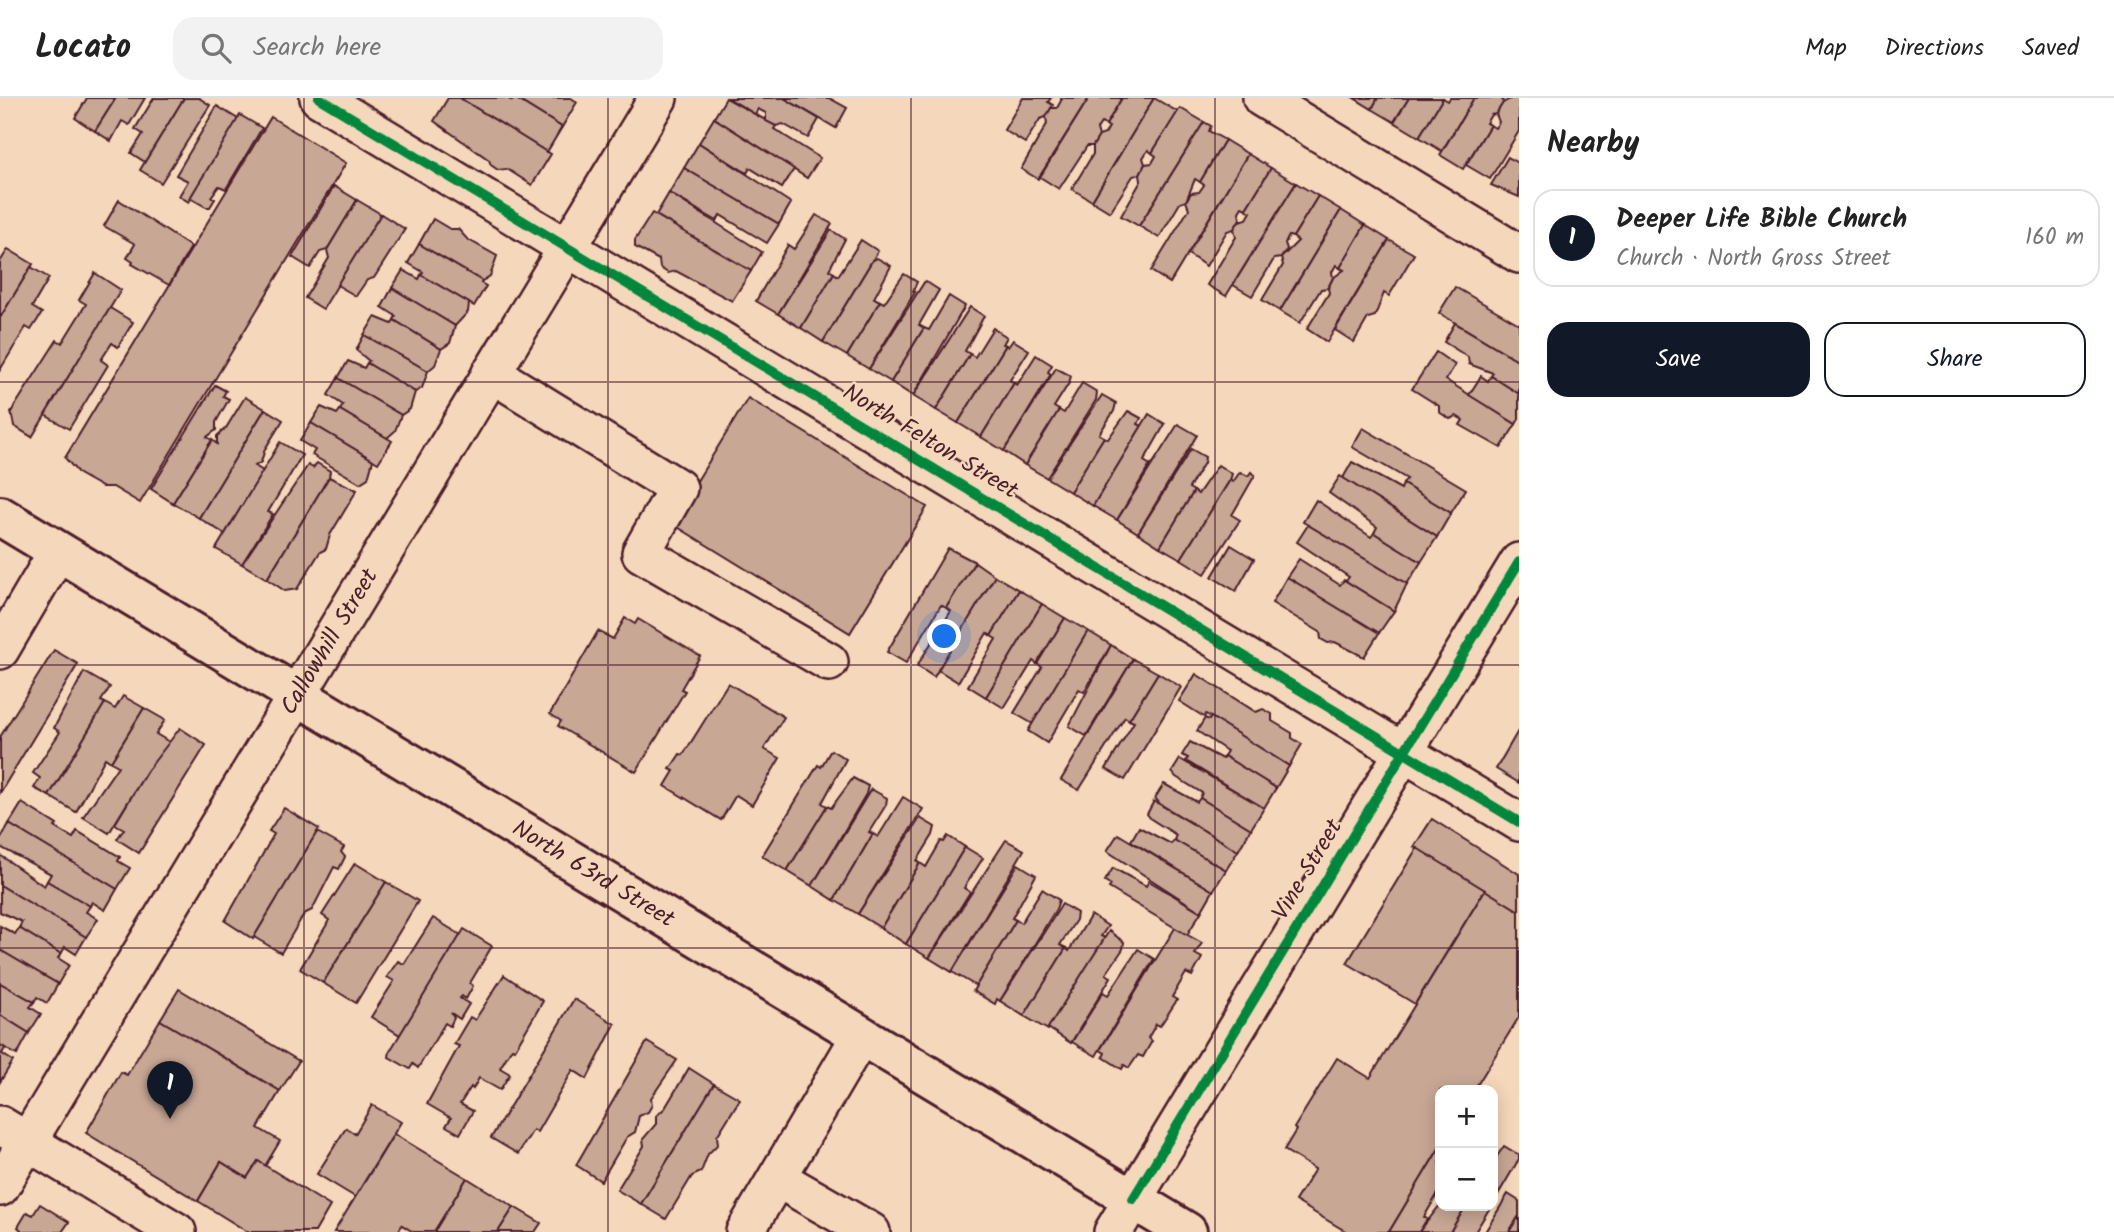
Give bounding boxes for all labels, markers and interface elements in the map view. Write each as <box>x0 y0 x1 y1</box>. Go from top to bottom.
search box <box>173 17 663 80</box>
text: Locato <box>35 22 131 75</box>
text: Search here <box>253 27 381 69</box>
icon: search <box>197 29 235 67</box>
text: Map <box>1805 29 1847 68</box>
text: Directions <box>1885 29 1984 68</box>
text: Saved <box>2022 29 2079 68</box>
text: Nearby <box>1547 120 1639 168</box>
text: Deeper Life Bible Church <box>1616 199 1907 241</box>
text: 1 <box>1569 220 1575 256</box>
text: 160 m <box>2025 220 2084 256</box>
text: Church · North Gross Street <box>1616 241 1891 277</box>
button: Save <box>1547 322 1810 397</box>
button: Share <box>1824 322 2086 397</box>
street label: North Felton Street <box>834 374 1026 510</box>
street label: Callowhill Street <box>270 560 389 723</box>
your location <box>927 619 961 653</box>
street label: North 63rd Street <box>504 810 683 939</box>
street label: Vine Street <box>1262 811 1354 928</box>
pin: 1 <box>147 1061 193 1119</box>
map controls <box>1435 1085 1498 1211</box>
button: + <box>1435 1085 1498 1148</box>
button: − <box>1435 1148 1498 1211</box>

